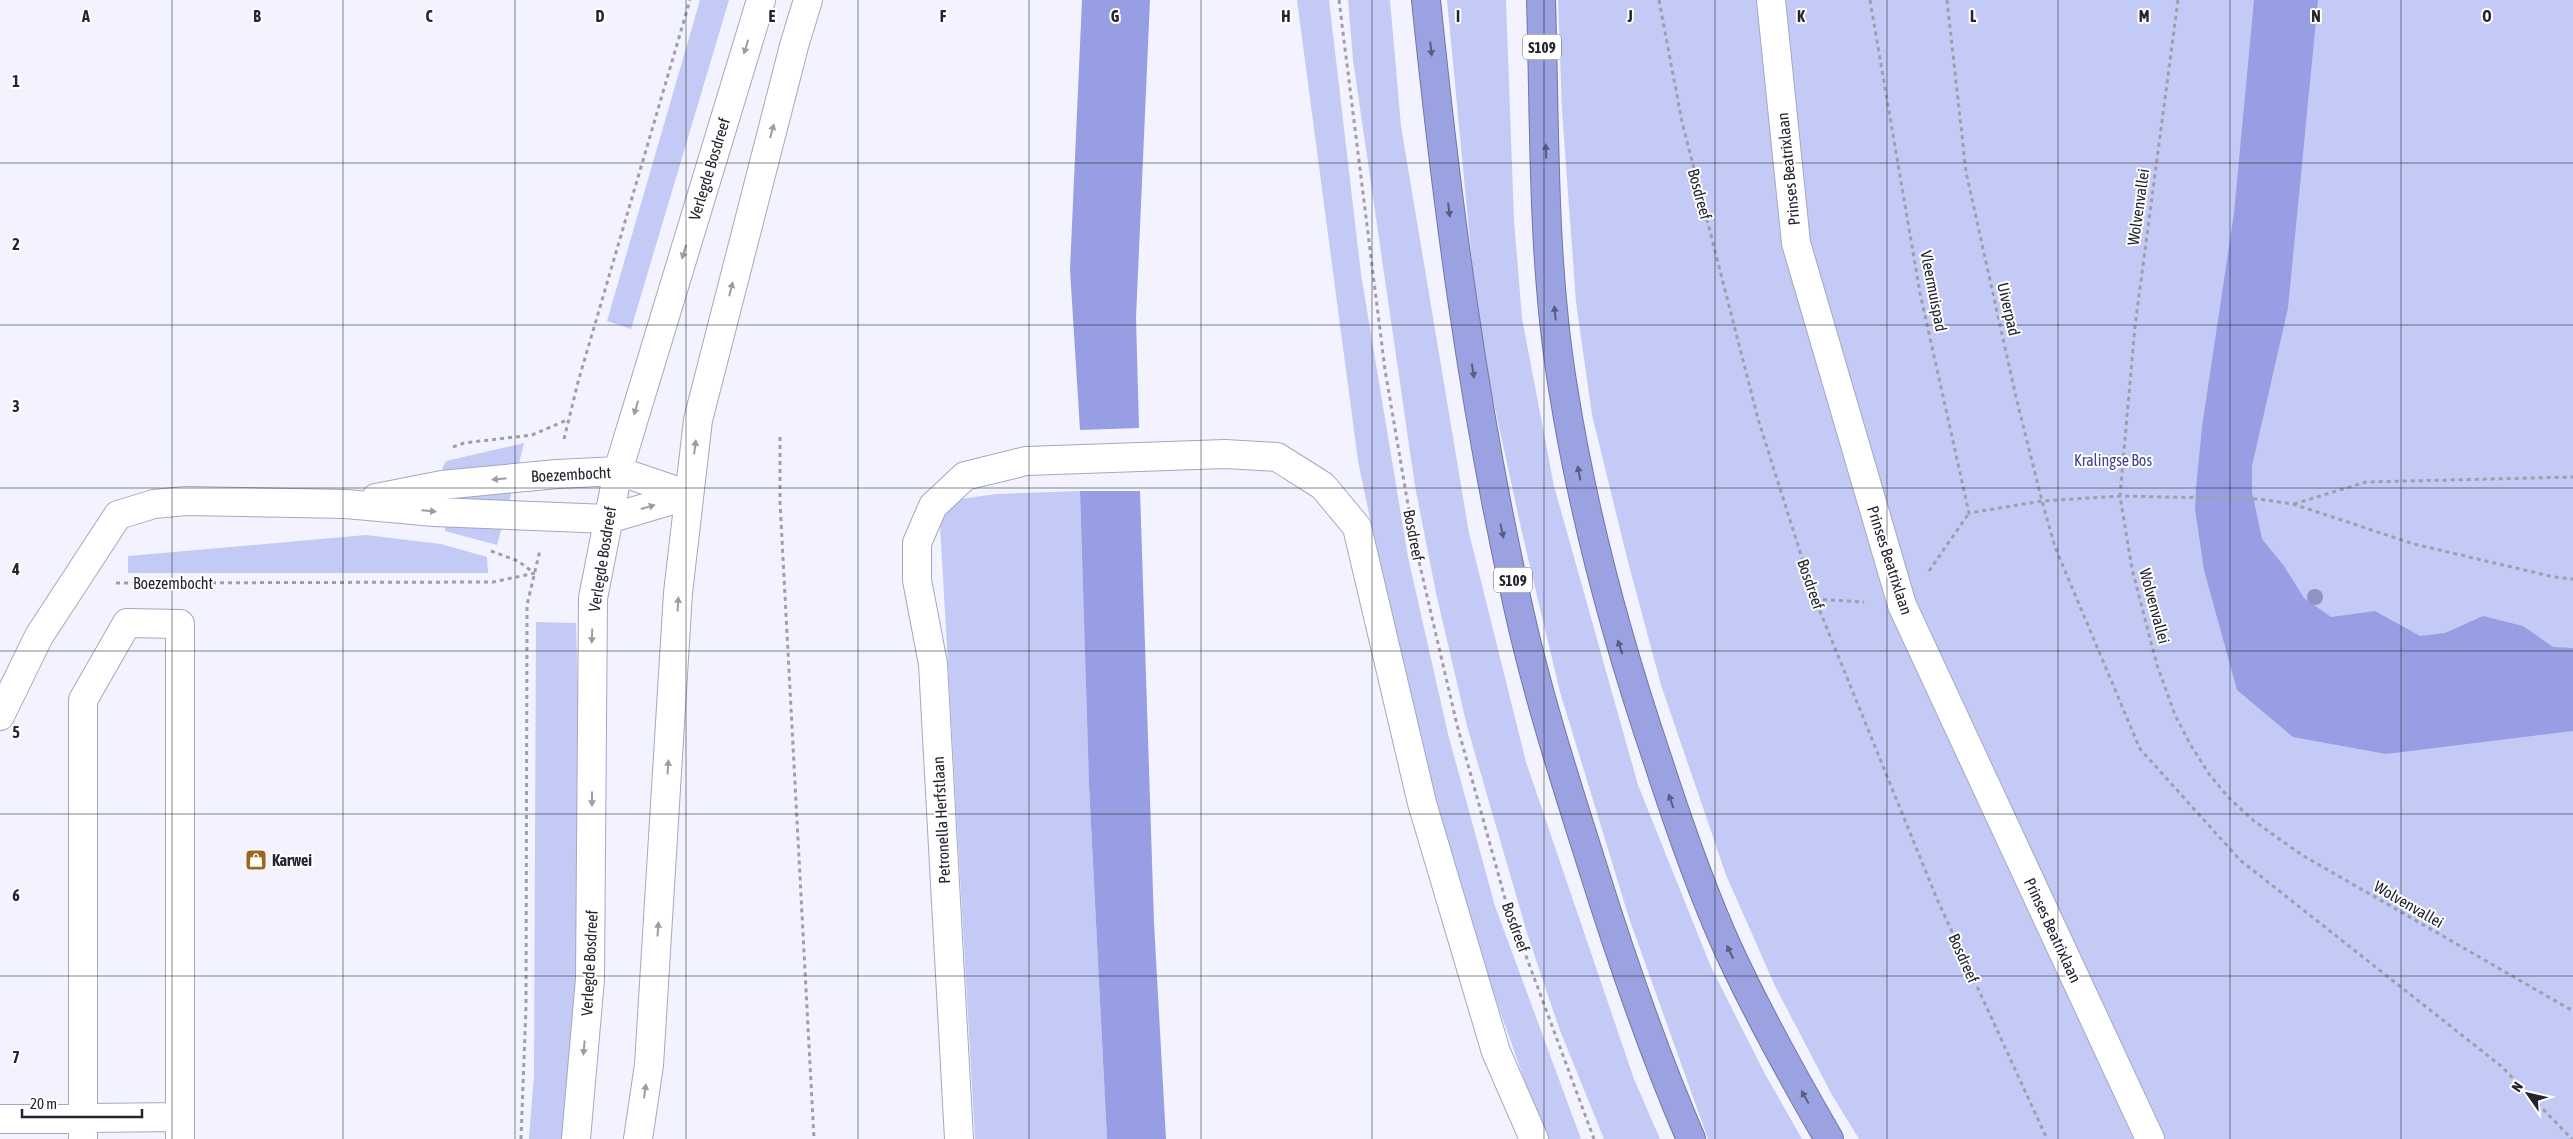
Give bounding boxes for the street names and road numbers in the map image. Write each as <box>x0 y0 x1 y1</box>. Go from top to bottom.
road number: S109 <box>1523 34 1561 60</box>
street label: Prinses Beatrixlaan <box>1773 112 1803 226</box>
street label: Verlegde Bosdreef <box>685 115 734 223</box>
street label: Bosdreef <box>1685 167 1716 222</box>
street label: Wolvenvallei <box>2124 167 2152 247</box>
street label: Vleermuispad <box>1916 249 1951 333</box>
street label: Uiverpad <box>1993 281 2024 338</box>
street label: Boezembocht <box>531 463 612 485</box>
street label: Prinses Beatrixlaan <box>1864 503 1916 617</box>
street label: Verlegde Bosdreef <box>585 505 620 613</box>
street label: Bosdreef <box>1400 508 1428 563</box>
street label: Bosdreef <box>1794 557 1828 612</box>
street label: Wolvenvallei <box>2136 566 2174 646</box>
road number: S109 <box>1494 568 1532 592</box>
street label: Boezembocht <box>133 574 213 592</box>
street label: Petronella Herfstlaan <box>929 756 953 884</box>
street label: Prinses Beatrixlaan <box>2021 875 2085 985</box>
street label: Wolvenvallei <box>2371 877 2447 931</box>
street label: Bosdreef <box>1499 900 1534 955</box>
street label: Verlegde Bosdreef <box>577 909 602 1017</box>
street label: Bosdreef <box>1945 931 1983 986</box>

